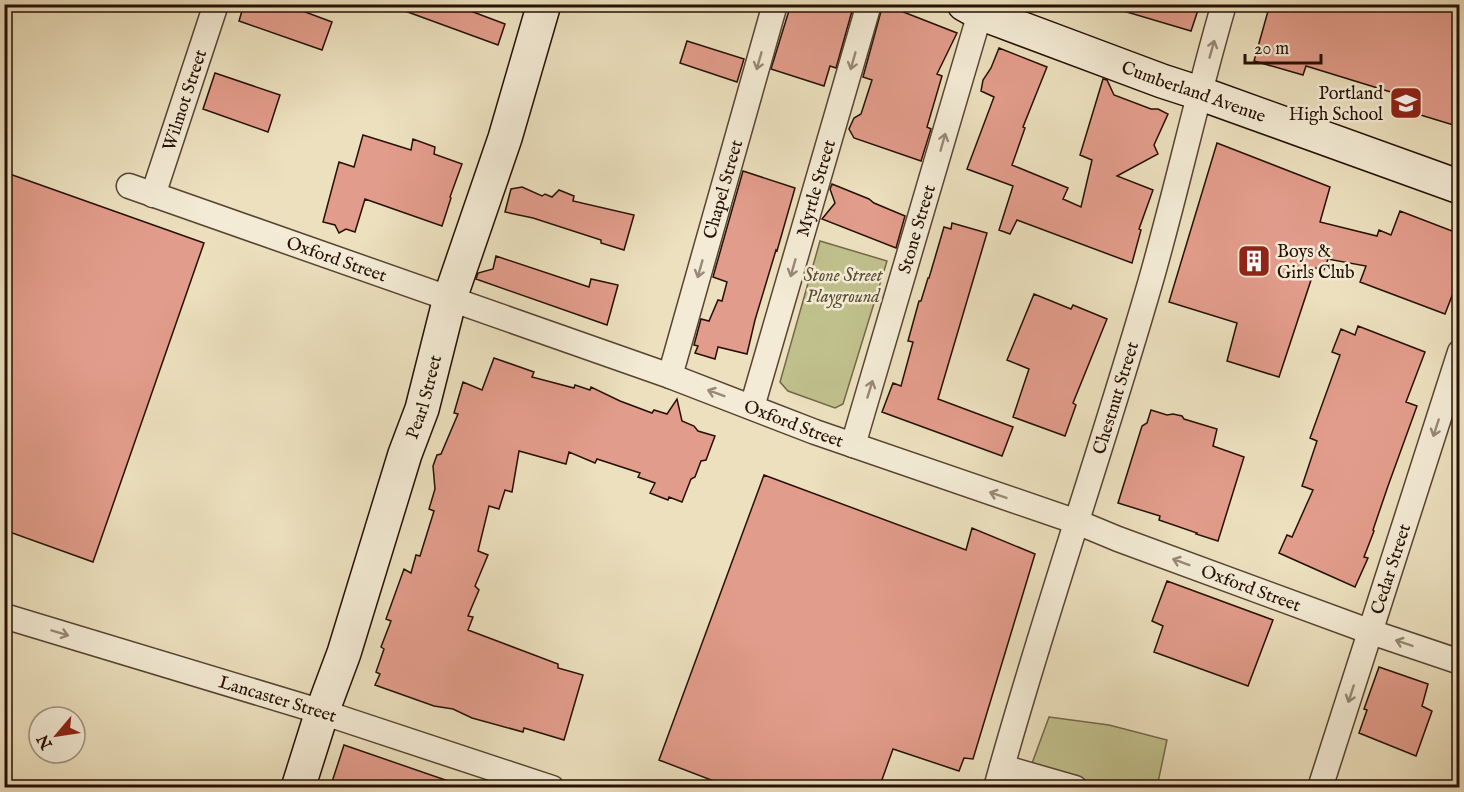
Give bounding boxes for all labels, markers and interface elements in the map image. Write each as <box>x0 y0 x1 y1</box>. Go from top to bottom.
scale bar <box>1245 27 1322 65</box>
text: 20 m <box>1254 38 1289 61</box>
one-way arrow <box>1206 40 1218 59</box>
street label: Wilmot Street <box>158 47 213 154</box>
one-way arrow <box>753 51 764 70</box>
one-way arrow <box>847 51 858 70</box>
street label: Cumberland Avenue <box>1118 57 1268 129</box>
place label: Portland High School <box>1289 83 1383 127</box>
school or university icon: Portland High School <box>1388 85 1424 121</box>
one-way arrow <box>938 133 949 152</box>
street label: Myrtle Street <box>792 137 842 240</box>
street label: Chapel Street <box>699 138 749 242</box>
street label: Stone Street <box>894 182 942 277</box>
street label: Oxford Street <box>283 232 389 289</box>
place label: Boys & Girls Club <box>1277 241 1355 285</box>
building icon: Boys & Girls Club <box>1236 243 1272 279</box>
one-way arrow <box>787 258 798 277</box>
one-way arrow <box>694 259 705 278</box>
park label: Stone Street Playground <box>804 265 884 309</box>
street label: Chestnut Street <box>1089 339 1145 458</box>
street label: Pearl Street <box>402 353 448 443</box>
one-way arrow <box>865 379 876 398</box>
one-way arrow <box>707 387 726 398</box>
street label: Oxford Street <box>740 396 846 454</box>
one-way arrow <box>1429 418 1440 437</box>
one-way arrow <box>990 488 1008 499</box>
street label: Cedar Street <box>1366 521 1417 618</box>
one-way arrow <box>1173 556 1191 567</box>
street label: Oxford Street <box>1197 560 1304 618</box>
one-way arrow <box>51 628 70 639</box>
one-way arrow <box>1395 637 1414 648</box>
street label: Lancaster Street <box>216 671 339 729</box>
one-way arrow <box>1345 684 1356 703</box>
north arrow <box>27 705 87 765</box>
text: N <box>33 730 58 753</box>

